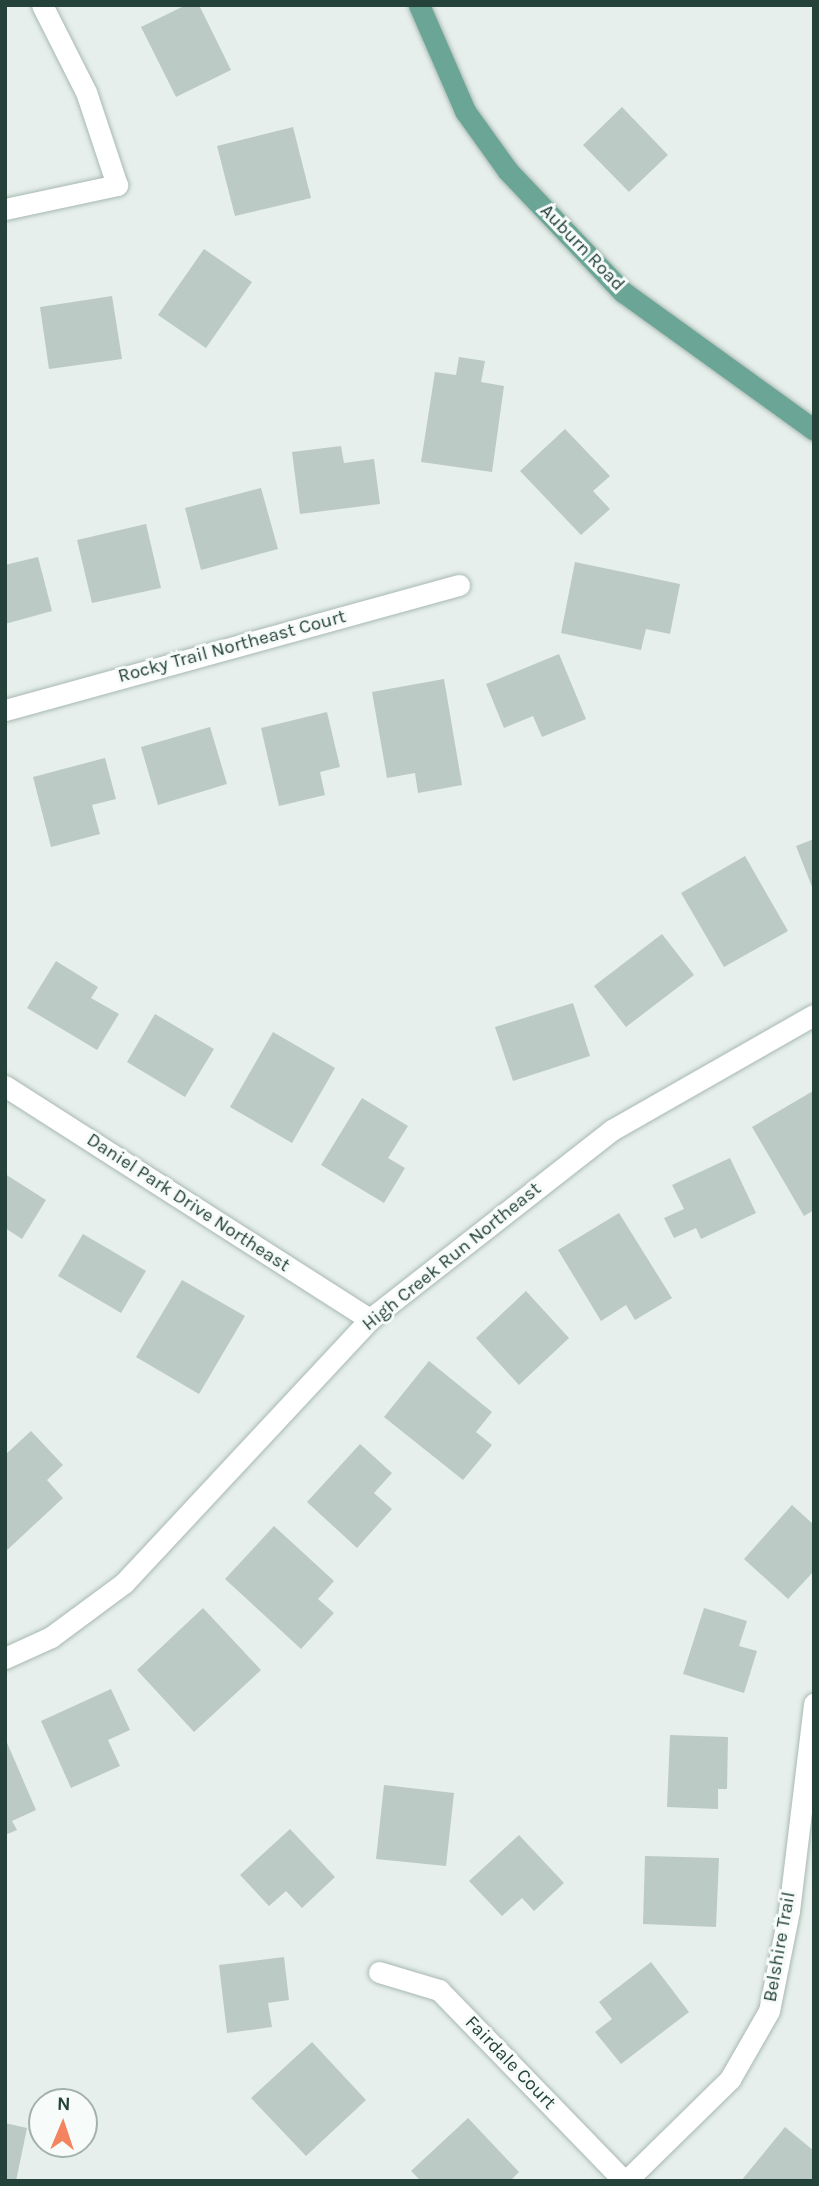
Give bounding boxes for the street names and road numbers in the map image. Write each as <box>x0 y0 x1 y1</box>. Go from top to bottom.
street label: Auburn Road <box>535 200 629 296</box>
street label: Rocky Trail Northeast Court <box>116 606 348 688</box>
street label: Daniel Park Drive Northeast <box>82 1129 294 1277</box>
street label: High Creek Run Northeast <box>358 1178 546 1336</box>
street label: Belshire Trail <box>759 1890 801 2004</box>
street label: Fairdale Court <box>460 2011 560 2115</box>

